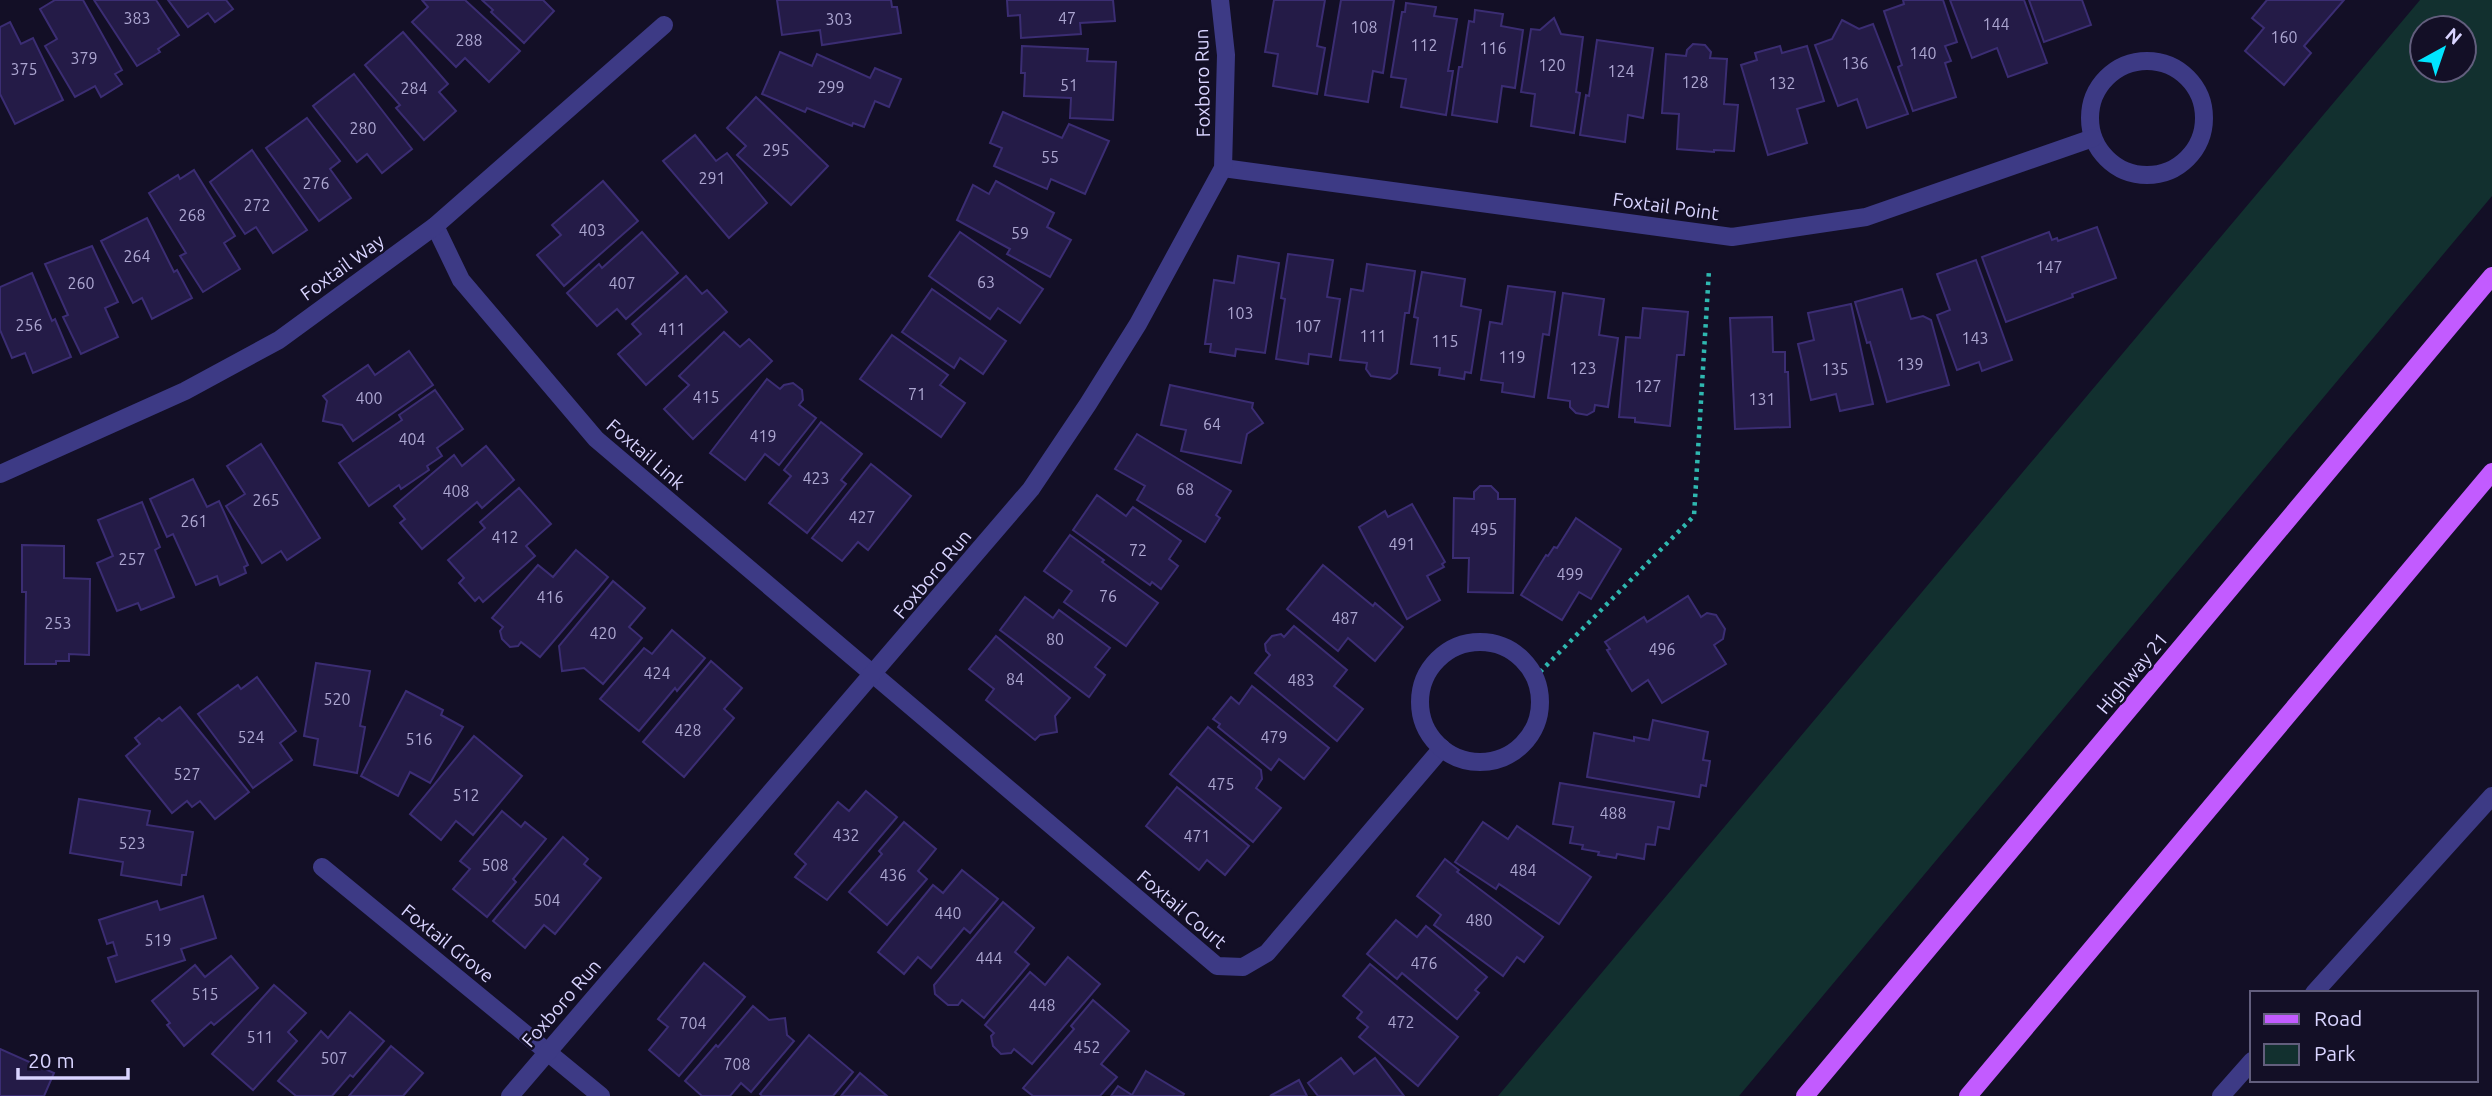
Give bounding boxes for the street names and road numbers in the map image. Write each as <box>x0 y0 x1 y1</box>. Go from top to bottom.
street label: Foxboro Run <box>1190 28 1214 138</box>
street label: Foxtail Point <box>1612 188 1721 224</box>
street label: Foxtail Way <box>296 229 388 305</box>
street label: Foxtail Link <box>602 414 690 494</box>
street label: Foxboro Run <box>889 525 975 623</box>
street label: Highway 21 <box>2092 628 2172 718</box>
street label: Foxtail Court <box>1133 865 1232 953</box>
street label: Foxtail Grove <box>397 899 499 987</box>
street label: Foxboro Run <box>517 955 605 1051</box>

